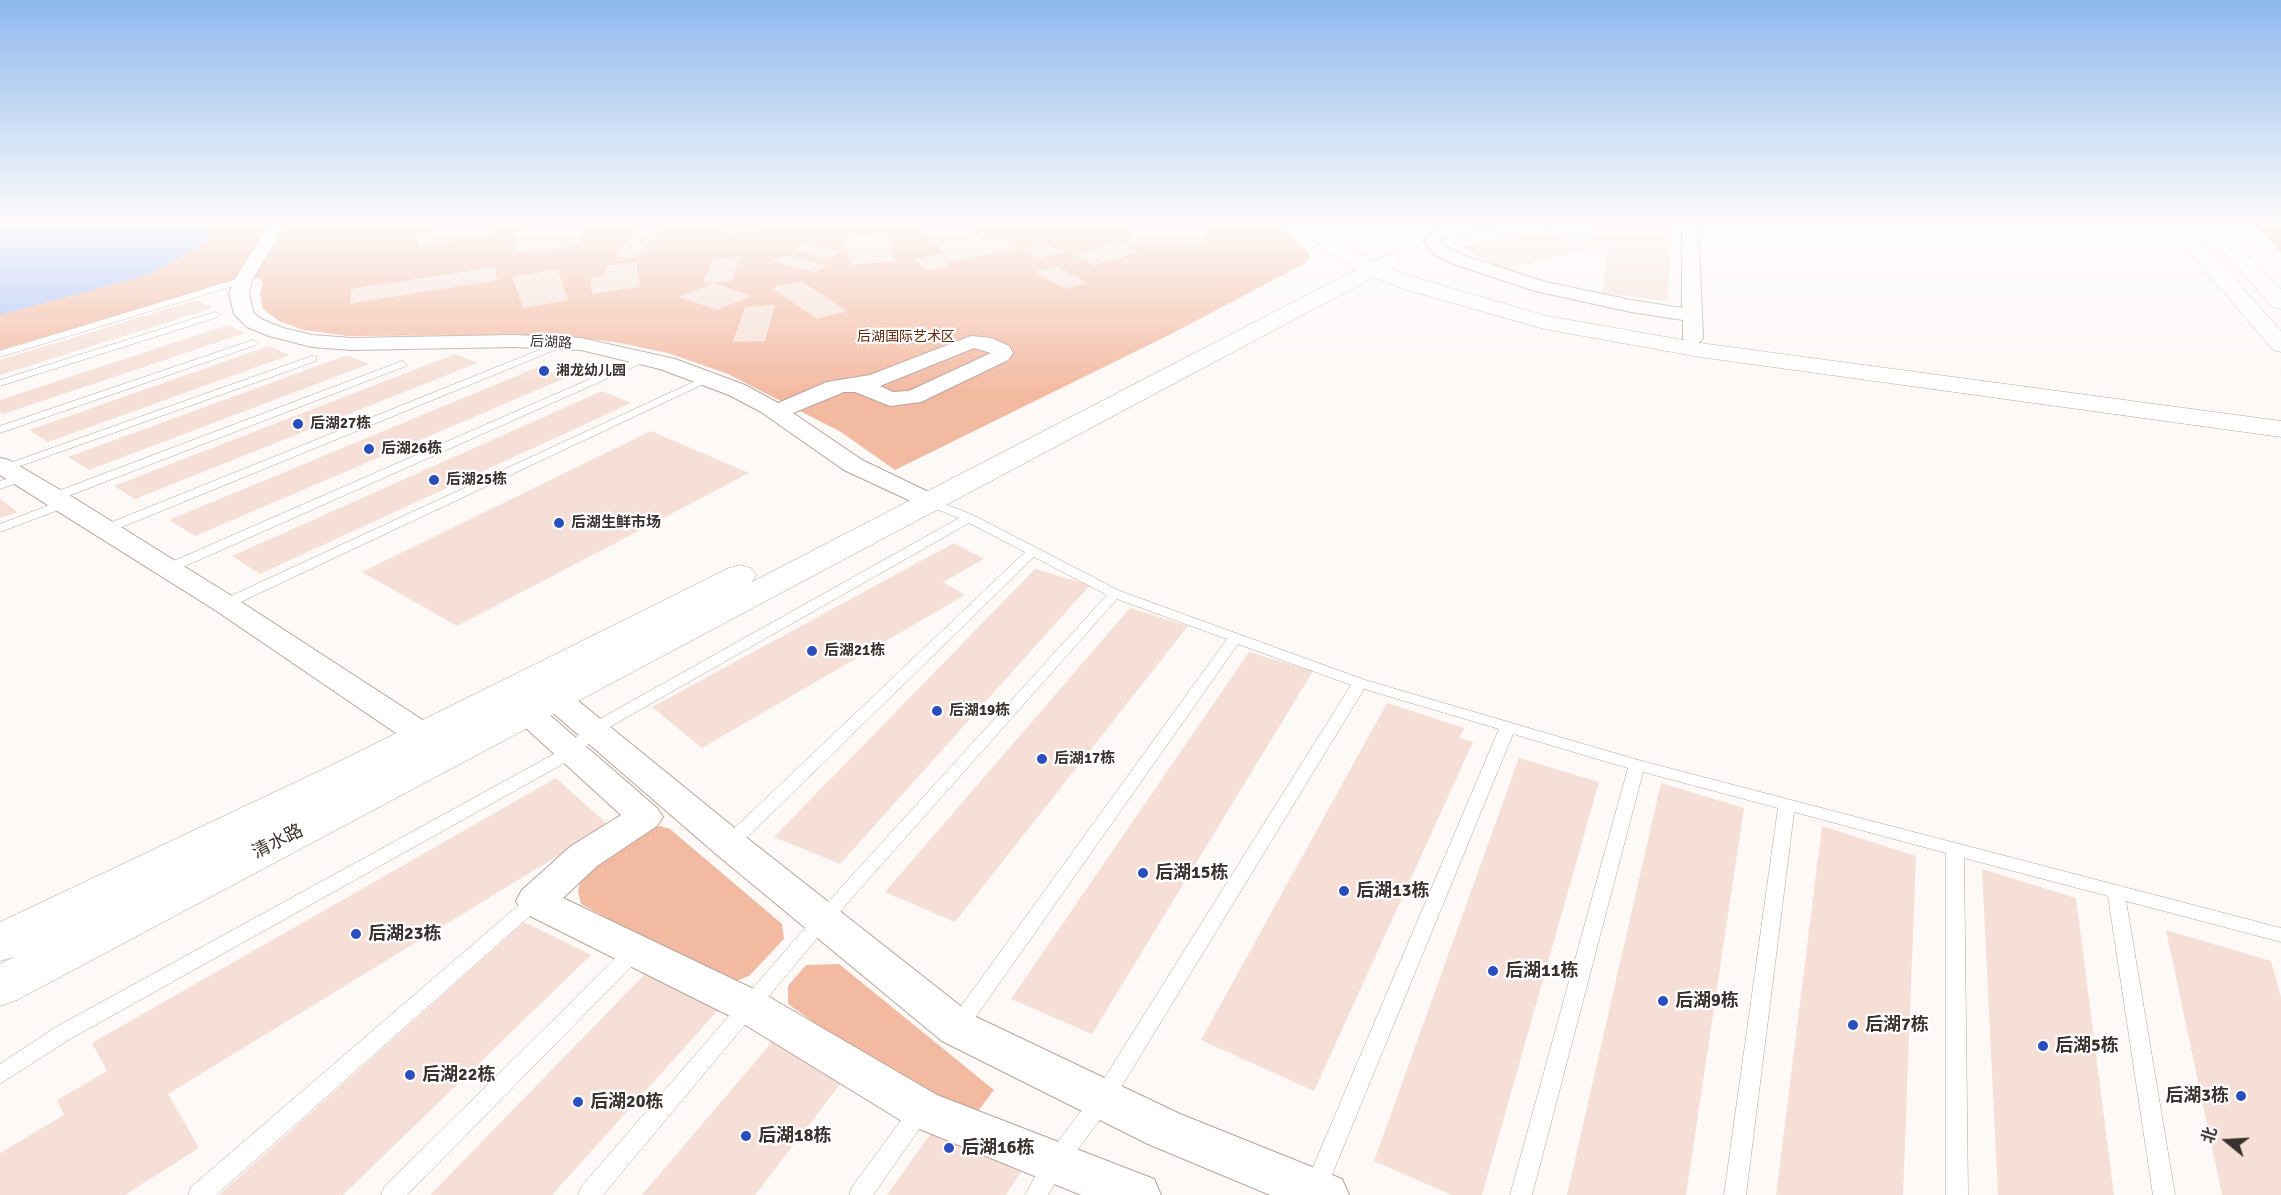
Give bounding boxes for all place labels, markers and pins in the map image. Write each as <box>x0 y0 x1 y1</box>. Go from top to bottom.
place label: 湘龙幼儿园 <box>556 363 626 379</box>
marker: 湘龙幼儿园 <box>537 364 551 378</box>
place label: 后湖27栋 <box>310 415 371 433</box>
marker: 后湖27栋 <box>291 417 305 431</box>
place label: 后湖26栋 <box>381 440 442 458</box>
marker: 后湖26栋 <box>362 442 376 456</box>
place label: 后湖25栋 <box>446 471 507 489</box>
marker: 后湖25栋 <box>427 473 441 487</box>
place label: 后湖生鲜市场 <box>571 514 661 532</box>
marker: 后湖生鲜市场 <box>552 516 566 530</box>
place label: 后湖21栋 <box>824 642 885 660</box>
marker: 后湖21栋 <box>805 644 819 658</box>
place label: 后湖19栋 <box>949 702 1010 720</box>
marker: 后湖19栋 <box>930 704 944 718</box>
place label: 后湖17栋 <box>1054 750 1115 768</box>
marker: 后湖17栋 <box>1035 752 1049 766</box>
place label: 后湖15栋 <box>1155 862 1228 884</box>
marker: 后湖15栋 <box>1136 866 1150 880</box>
place label: 后湖13栋 <box>1356 880 1429 902</box>
marker: 后湖13栋 <box>1337 884 1351 898</box>
place label: 后湖23栋 <box>368 923 441 945</box>
marker: 后湖23栋 <box>349 927 363 941</box>
place label: 后湖11栋 <box>1505 960 1578 982</box>
marker: 后湖11栋 <box>1486 964 1500 978</box>
place label: 后湖9栋 <box>1675 990 1739 1012</box>
marker: 后湖9栋 <box>1656 994 1670 1008</box>
place label: 后湖7栋 <box>1865 1014 1929 1036</box>
marker: 后湖7栋 <box>1846 1018 1860 1032</box>
place label: 后湖5栋 <box>2055 1035 2119 1057</box>
marker: 后湖5栋 <box>2036 1039 2050 1053</box>
place label: 后湖22栋 <box>422 1064 495 1086</box>
marker: 后湖22栋 <box>403 1068 417 1082</box>
place label: 后湖3栋 <box>2165 1085 2229 1107</box>
marker: 后湖3栋 <box>2234 1089 2248 1103</box>
place label: 后湖20栋 <box>590 1091 663 1113</box>
marker: 后湖20栋 <box>571 1095 585 1109</box>
place label: 后湖18栋 <box>758 1125 831 1147</box>
marker: 后湖18栋 <box>739 1129 753 1143</box>
place label: 后湖16栋 <box>961 1137 1034 1159</box>
marker: 后湖16栋 <box>942 1141 956 1155</box>

